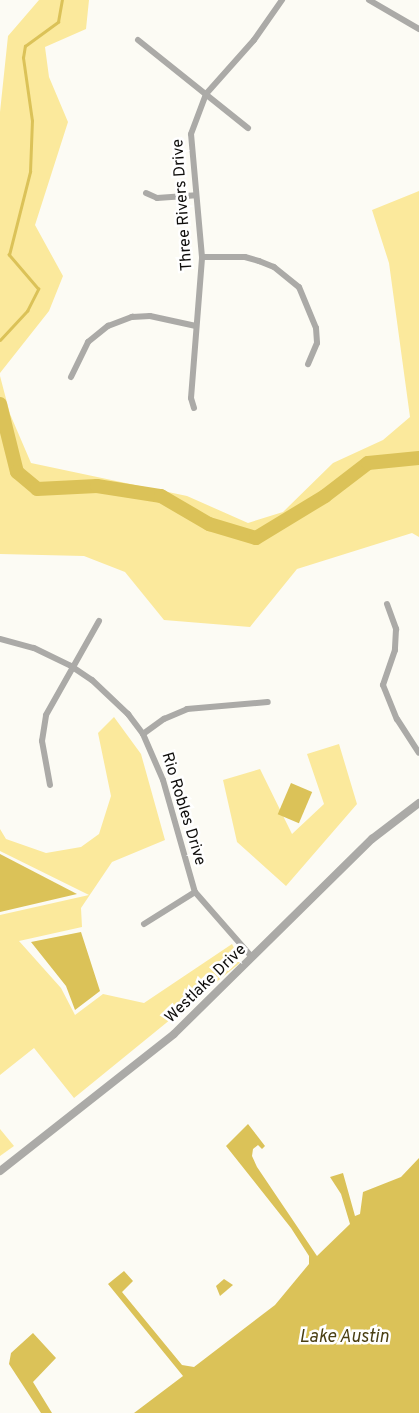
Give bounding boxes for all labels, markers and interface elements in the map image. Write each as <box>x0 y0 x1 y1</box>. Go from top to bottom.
street label: Three Rivers Drive <box>169 138 197 272</box>
street label: Rio Robles Drive <box>157 750 209 868</box>
street label: Westlake Drive <box>161 940 251 1028</box>
water label: Lake Austin <box>299 1327 389 1349</box>

